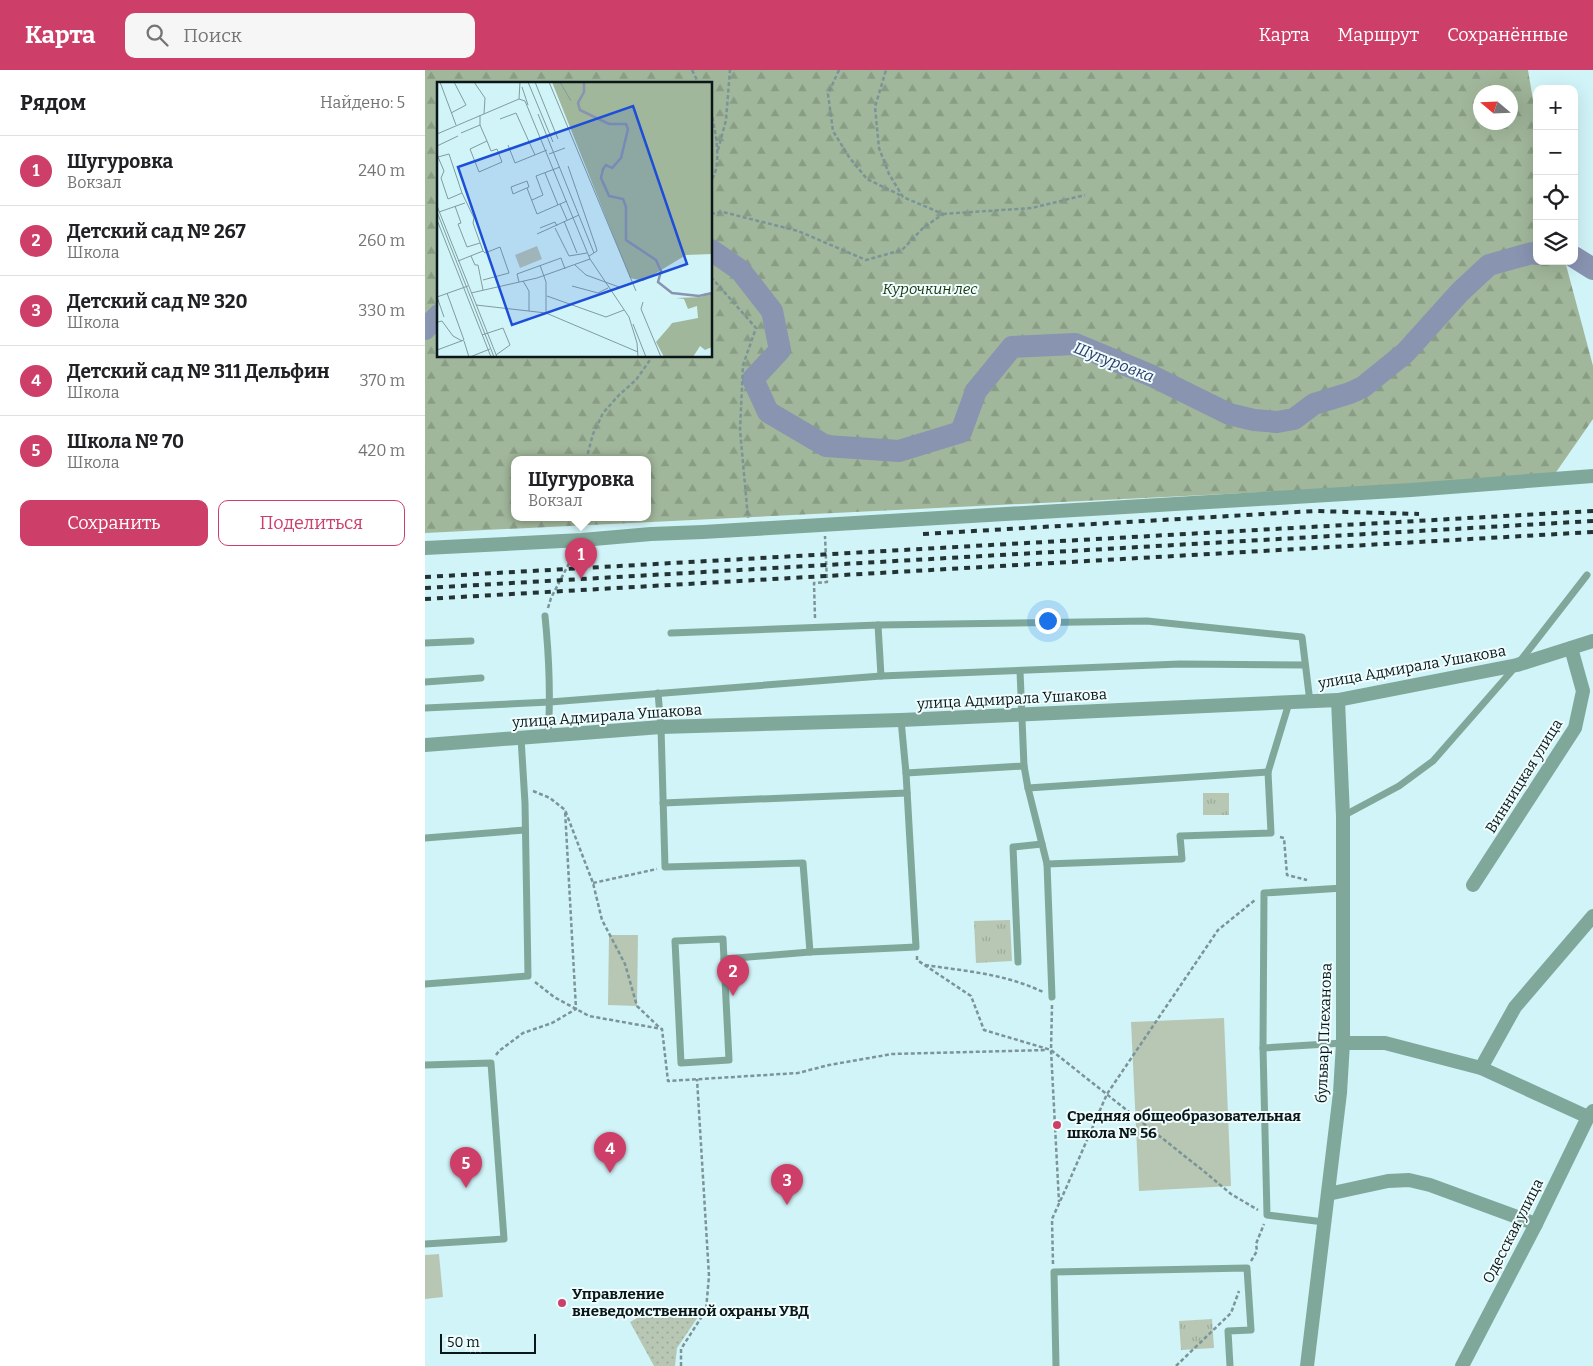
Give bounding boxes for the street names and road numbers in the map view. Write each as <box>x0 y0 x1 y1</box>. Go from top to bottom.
street label: улица Адмирала Ушакова <box>1316 642 1507 693</box>
street label: улица Адмирала Ушакова <box>916 685 1107 713</box>
street label: улица Адмирала Ушакова <box>510 700 703 732</box>
street label: Винницкая улица <box>1482 716 1566 836</box>
street label: бульвар Плеханова <box>1313 963 1335 1103</box>
street label: Одесская улица <box>1479 1176 1547 1286</box>

